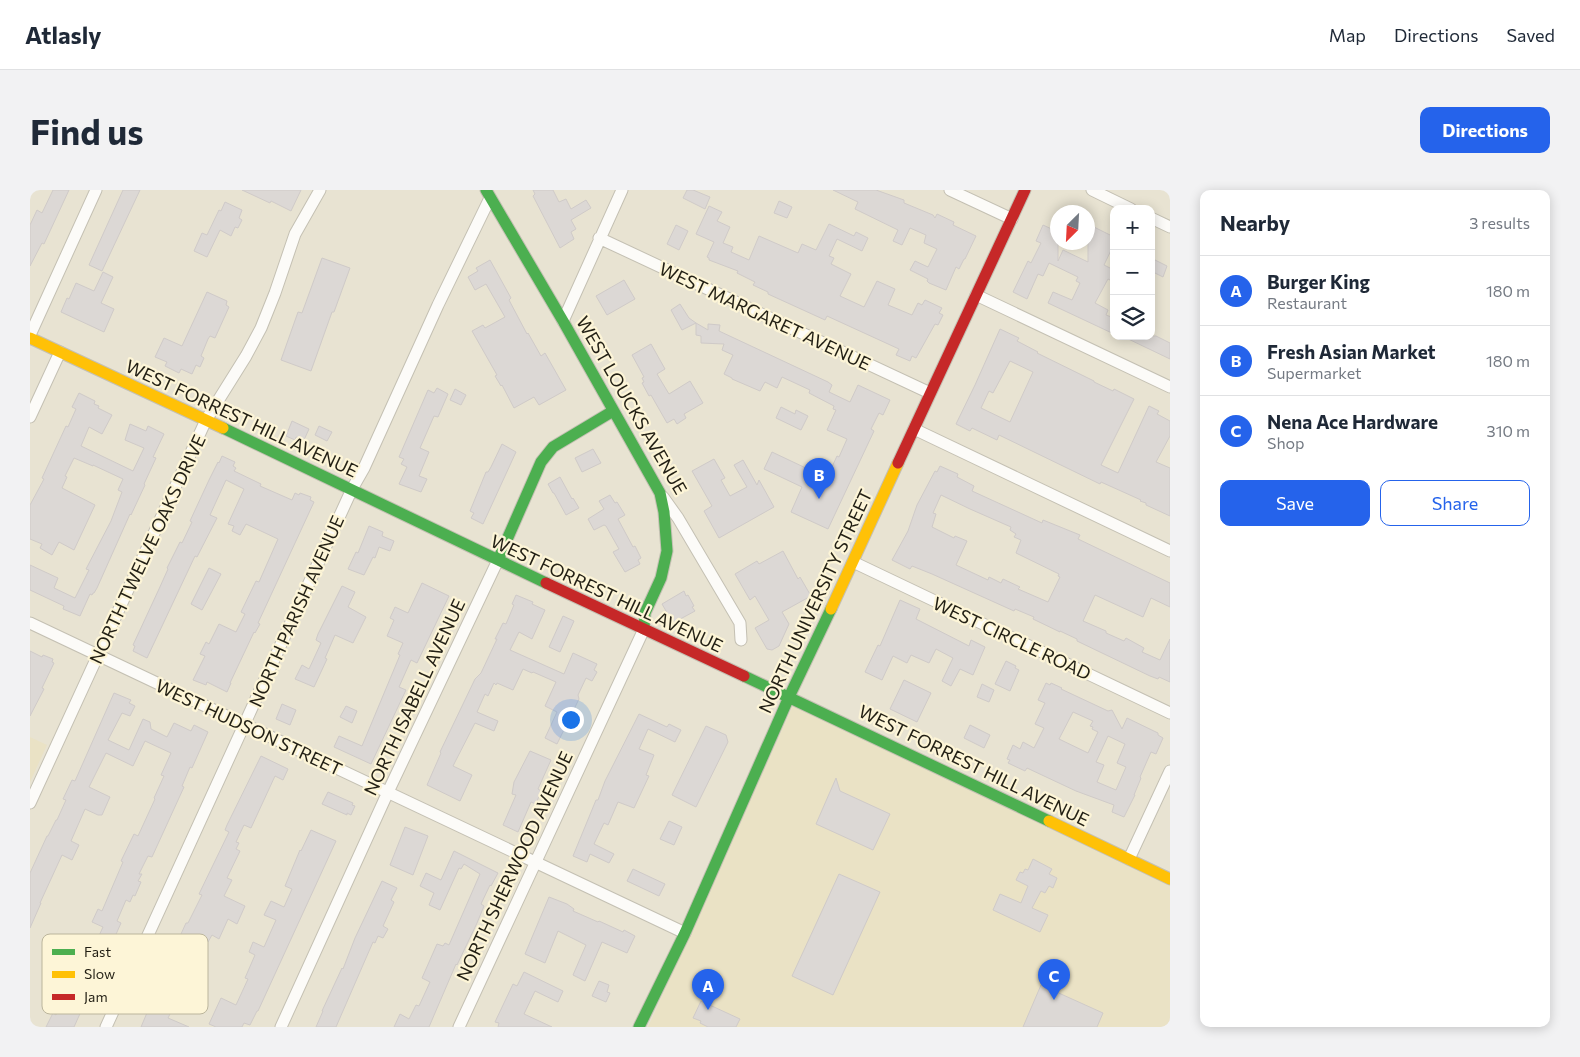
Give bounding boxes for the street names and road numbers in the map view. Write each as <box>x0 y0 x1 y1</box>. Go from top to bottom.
street label: WEST MARGARET AVENUE <box>656 257 874 375</box>
street label: WEST LOUCKS AVENUE <box>572 312 692 498</box>
street label: WEST FORREST HILL AVENUE <box>122 354 362 482</box>
street label: NORTH TWELVE OAKS DRIVE <box>84 431 210 667</box>
street label: NORTH UNIVERSITY STREET <box>753 486 877 716</box>
street label: NORTH PARISH AVENUE <box>244 512 348 710</box>
street label: WEST FORREST HILL AVENUE <box>487 529 727 657</box>
street label: WEST CIRCLE ROAD <box>929 592 1095 684</box>
street label: NORTH ISABELL AVENUE <box>359 595 469 799</box>
street label: WEST HUDSON STREET <box>152 674 346 780</box>
street label: WEST FORREST HILL AVENUE <box>855 700 1093 830</box>
street label: NORTH SHERWOOD AVENUE <box>451 748 577 984</box>

